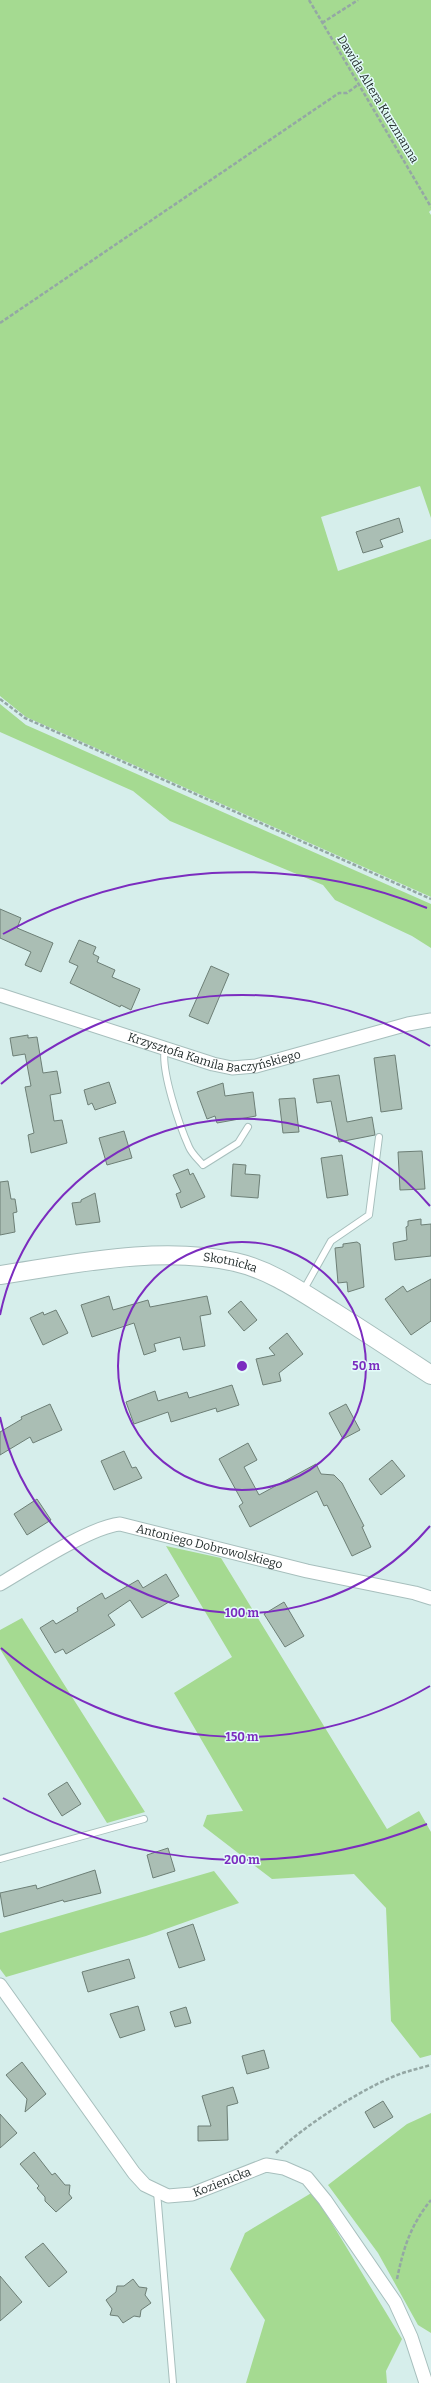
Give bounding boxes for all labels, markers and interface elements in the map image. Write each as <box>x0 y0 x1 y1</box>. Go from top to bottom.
street label: Dawida Altera Kurzmanna <box>334 33 422 166</box>
street label: Krzysztofa Kamila Baczyńskiego <box>126 1030 302 1075</box>
street label: Skotnicka <box>202 1250 260 1275</box>
centre of rings <box>235 1359 249 1373</box>
text: 50 m <box>352 1359 380 1373</box>
street label: Antoniego Dobrowolskiego <box>135 1521 284 1572</box>
text: 100 m <box>225 1606 260 1620</box>
text: 150 m <box>226 1730 259 1744</box>
text: 200 m <box>224 1853 260 1867</box>
street label: Kozienicka <box>191 2164 253 2200</box>

